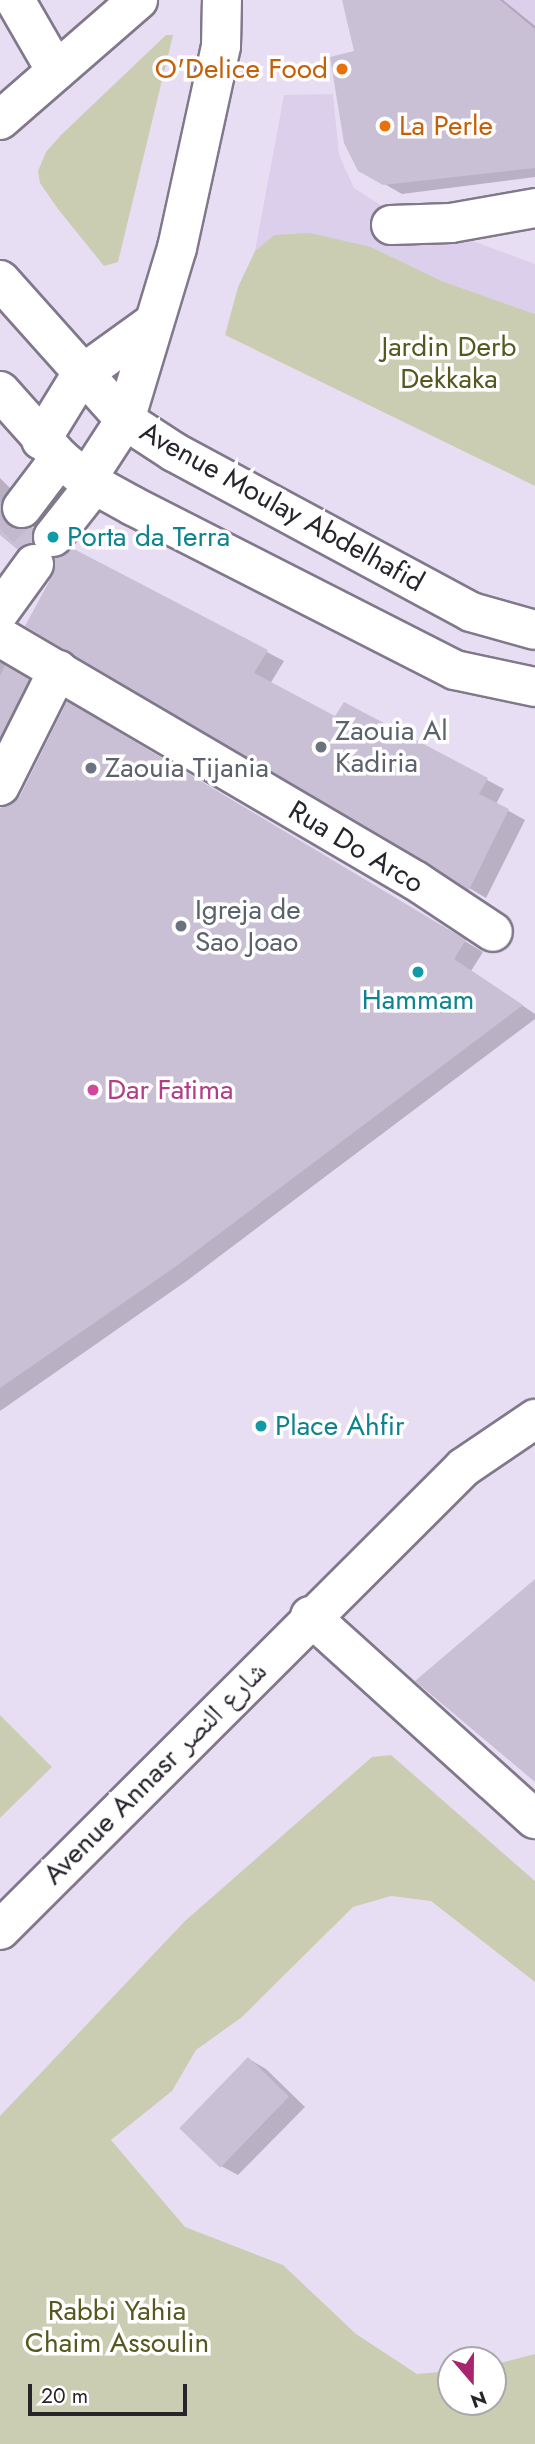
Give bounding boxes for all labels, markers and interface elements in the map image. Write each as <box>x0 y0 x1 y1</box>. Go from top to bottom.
place label: O'Delice Food <box>155 52 328 86</box>
marker: O'Delice Food <box>334 61 350 77</box>
place label: La Perle <box>399 109 493 143</box>
marker: La Perle <box>377 118 393 134</box>
park label: Jardin Derb Dekkaka <box>381 330 517 396</box>
street label: Avenue Moulay Abdelhafid <box>134 415 430 599</box>
place label: Porta da Terra <box>67 520 230 554</box>
marker: Porta da Terra <box>45 529 61 545</box>
place label: Zaouia Al Kadiria <box>335 714 448 780</box>
marker: Zaouia Al Kadiria <box>313 739 329 755</box>
place label: Zaouia Tijania <box>105 751 269 785</box>
marker: Zaouia Tijania <box>83 760 99 776</box>
street label: Rua Do Arco <box>282 794 430 900</box>
place label: Igreja de Sao Joao <box>195 893 301 959</box>
marker: Igreja de Sao Joao <box>173 918 189 934</box>
marker: Hammam <box>410 964 426 980</box>
place label: Hammam <box>362 983 474 1017</box>
place label: Dar Fatima <box>107 1073 233 1107</box>
marker: Dar Fatima <box>85 1082 101 1098</box>
place label: Place Ahfir <box>275 1409 405 1443</box>
marker: Place Ahfir <box>253 1418 269 1434</box>
street label: Avenue Annasr شارع النصر <box>36 1654 274 1892</box>
park label: Rabbi Yahia Chaim Assoulin <box>25 2294 209 2360</box>
north arrow <box>437 2346 507 2416</box>
scale bar <box>32 2370 191 2414</box>
text: 20 m <box>41 2381 88 2411</box>
text: N <box>467 2384 490 2415</box>

